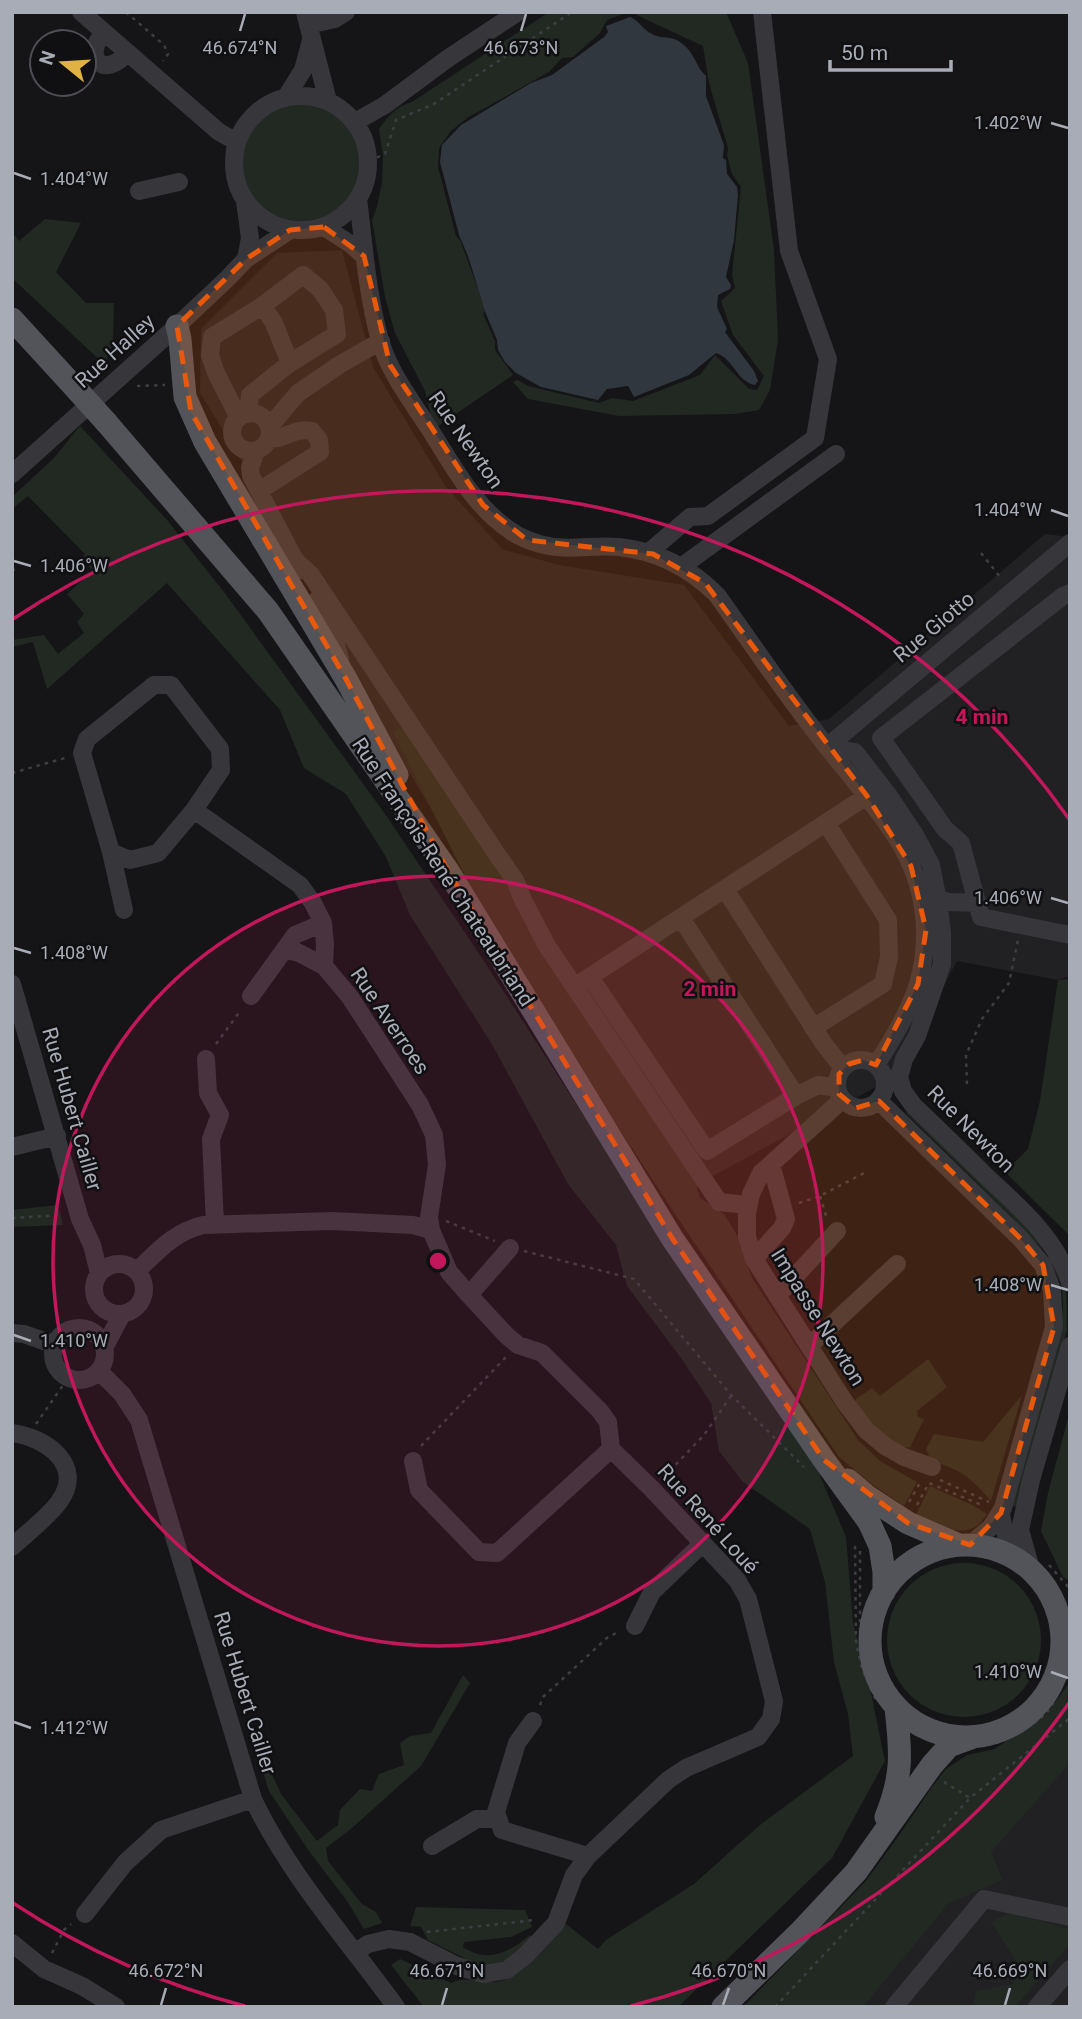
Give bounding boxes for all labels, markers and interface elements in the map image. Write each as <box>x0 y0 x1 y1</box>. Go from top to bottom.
north arrow <box>28 28 98 98</box>
scale bar <box>830 28 951 72</box>
text: 46.674°N <box>203 37 277 58</box>
text: 46.673°N <box>484 37 558 58</box>
text: 50 m <box>841 41 888 65</box>
text: N <box>34 48 60 68</box>
text: 1.402°W <box>974 112 1042 133</box>
text: 1.404°W <box>40 168 108 189</box>
street label: Rue Halley <box>70 309 160 393</box>
street label: Rue Newton <box>424 387 508 493</box>
text: 1.404°W <box>974 499 1042 520</box>
text: 1.406°W <box>40 555 108 576</box>
street label: Rue Giotto <box>889 586 979 668</box>
text: 4 min <box>956 705 1008 729</box>
street label: Rue François-René Chateaubriand <box>347 733 539 1011</box>
text: 1.406°W <box>974 887 1042 908</box>
text: 1.408°W <box>40 942 108 963</box>
street label: Rue Averroes <box>346 963 434 1079</box>
text: 2 min <box>684 977 736 1001</box>
street label: Rue Hubert Cailler <box>37 1025 107 1193</box>
street label: Rue Newton <box>923 1081 1019 1177</box>
street label: Impasse Newton <box>766 1244 870 1390</box>
centre of rings <box>426 1249 450 1273</box>
text: 1.408°W <box>974 1274 1042 1295</box>
text: 1.410°W <box>40 1330 108 1351</box>
street label: Rue René Loué <box>653 1459 763 1579</box>
street label: Rue Hubert Cailler <box>209 1609 281 1777</box>
text: 1.410°W <box>974 1661 1042 1682</box>
text: 1.412°W <box>40 1717 108 1738</box>
text: 46.672°N <box>129 1960 203 1981</box>
text: 46.671°N <box>410 1960 484 1981</box>
text: 46.670°N <box>692 1960 766 1981</box>
text: 46.669°N <box>973 1960 1047 1981</box>

